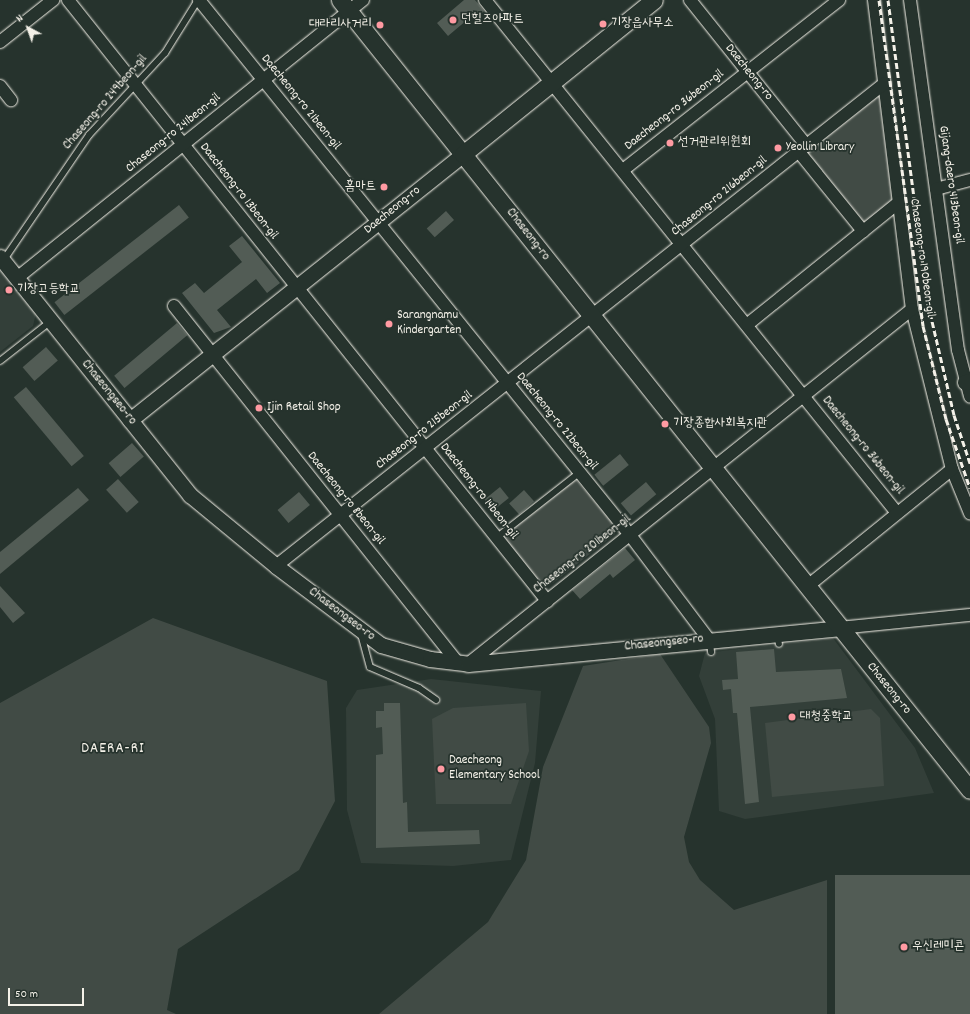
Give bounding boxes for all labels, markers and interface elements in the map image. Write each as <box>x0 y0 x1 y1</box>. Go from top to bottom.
north arrow <box>8 8 48 48</box>
text: N <box>13 11 27 27</box>
place label: 던힐즈아파트 <box>461 12 524 28</box>
marker: 던힐즈아파트 <box>448 15 458 25</box>
place label: 기장읍사무소 <box>611 16 674 32</box>
place label: 대라리사거리 <box>309 17 372 33</box>
marker: 기장읍사무소 <box>598 19 608 29</box>
marker: 대라리사거리 <box>375 20 385 30</box>
street label: Daecheong-ro <box>721 42 775 104</box>
street label: Chaseong-ro 249beon-gil <box>60 52 152 154</box>
street label: Daecheong-ro 21beon-gil <box>257 52 343 154</box>
street label: Daecheong-ro 36beon-gil <box>622 67 728 155</box>
street label: Chaseong-ro 241beon-gil <box>123 91 225 177</box>
street label: Gijang-daero 413beon-gil <box>934 125 966 245</box>
place label: 선거관리위원회 <box>678 135 751 151</box>
marker: 선거관리위원회 <box>665 138 675 148</box>
place label: Yeollin Library <box>786 140 854 156</box>
street label: Daecheong-ro 13beon-gil <box>195 141 281 243</box>
marker: Yeollin Library <box>773 143 783 153</box>
street label: Chaseong-ro 216beon-gil <box>669 154 771 240</box>
place label: 홈마트 <box>345 179 376 195</box>
marker: 홈마트 <box>379 182 389 192</box>
street label: Daecheong-ro <box>362 184 424 238</box>
street label: Chaseong-ro 190beon-gil <box>905 198 937 318</box>
street label: Chaseong-ro <box>502 206 552 264</box>
place label: 기장고등학교 <box>17 282 80 298</box>
marker: 기장고등학교 <box>4 285 14 295</box>
place label: Sarangnamu Kindergarten <box>397 309 461 340</box>
marker: Sarangnamu Kindergarten <box>384 319 394 329</box>
street label: Chaseongseo-ro <box>77 357 139 429</box>
street label: Daecheong-ro 22beon-gil <box>512 370 600 474</box>
street label: Chaseong-ro 215beon-gil <box>374 388 476 474</box>
street label: Daecheong-ro 36beon-gil <box>818 394 906 498</box>
place label: Ijin Retail Shop <box>267 400 341 416</box>
marker: Ijin Retail Shop <box>254 403 264 413</box>
place label: 기장종합사회복지관 <box>673 416 767 432</box>
marker: 기장종합사회복지관 <box>660 419 670 429</box>
street label: Daecheong-ro 14beon-gil <box>436 441 520 543</box>
street label: Daecheong-ro 8beon-gil <box>303 449 387 549</box>
street label: Chaseong-ro 201beon-gil <box>531 512 635 598</box>
street label: Chaseongseo-ro <box>305 585 377 645</box>
street label: Chaseongseo-ro <box>624 632 704 656</box>
street label: Chaseong-ro <box>862 660 914 718</box>
place label: 대청중학교 <box>800 709 852 725</box>
marker: 대청중학교 <box>787 712 797 722</box>
district label: DAERA-RI <box>81 741 145 759</box>
place label: Daecheong Elementary School <box>449 754 540 785</box>
marker: Daecheong Elementary School <box>436 764 446 774</box>
place label: 우신레미콘 <box>912 939 964 955</box>
marker: 우신레미콘 <box>899 942 909 952</box>
scale bar <box>10 980 86 1006</box>
text: 50 m <box>15 986 38 1003</box>

